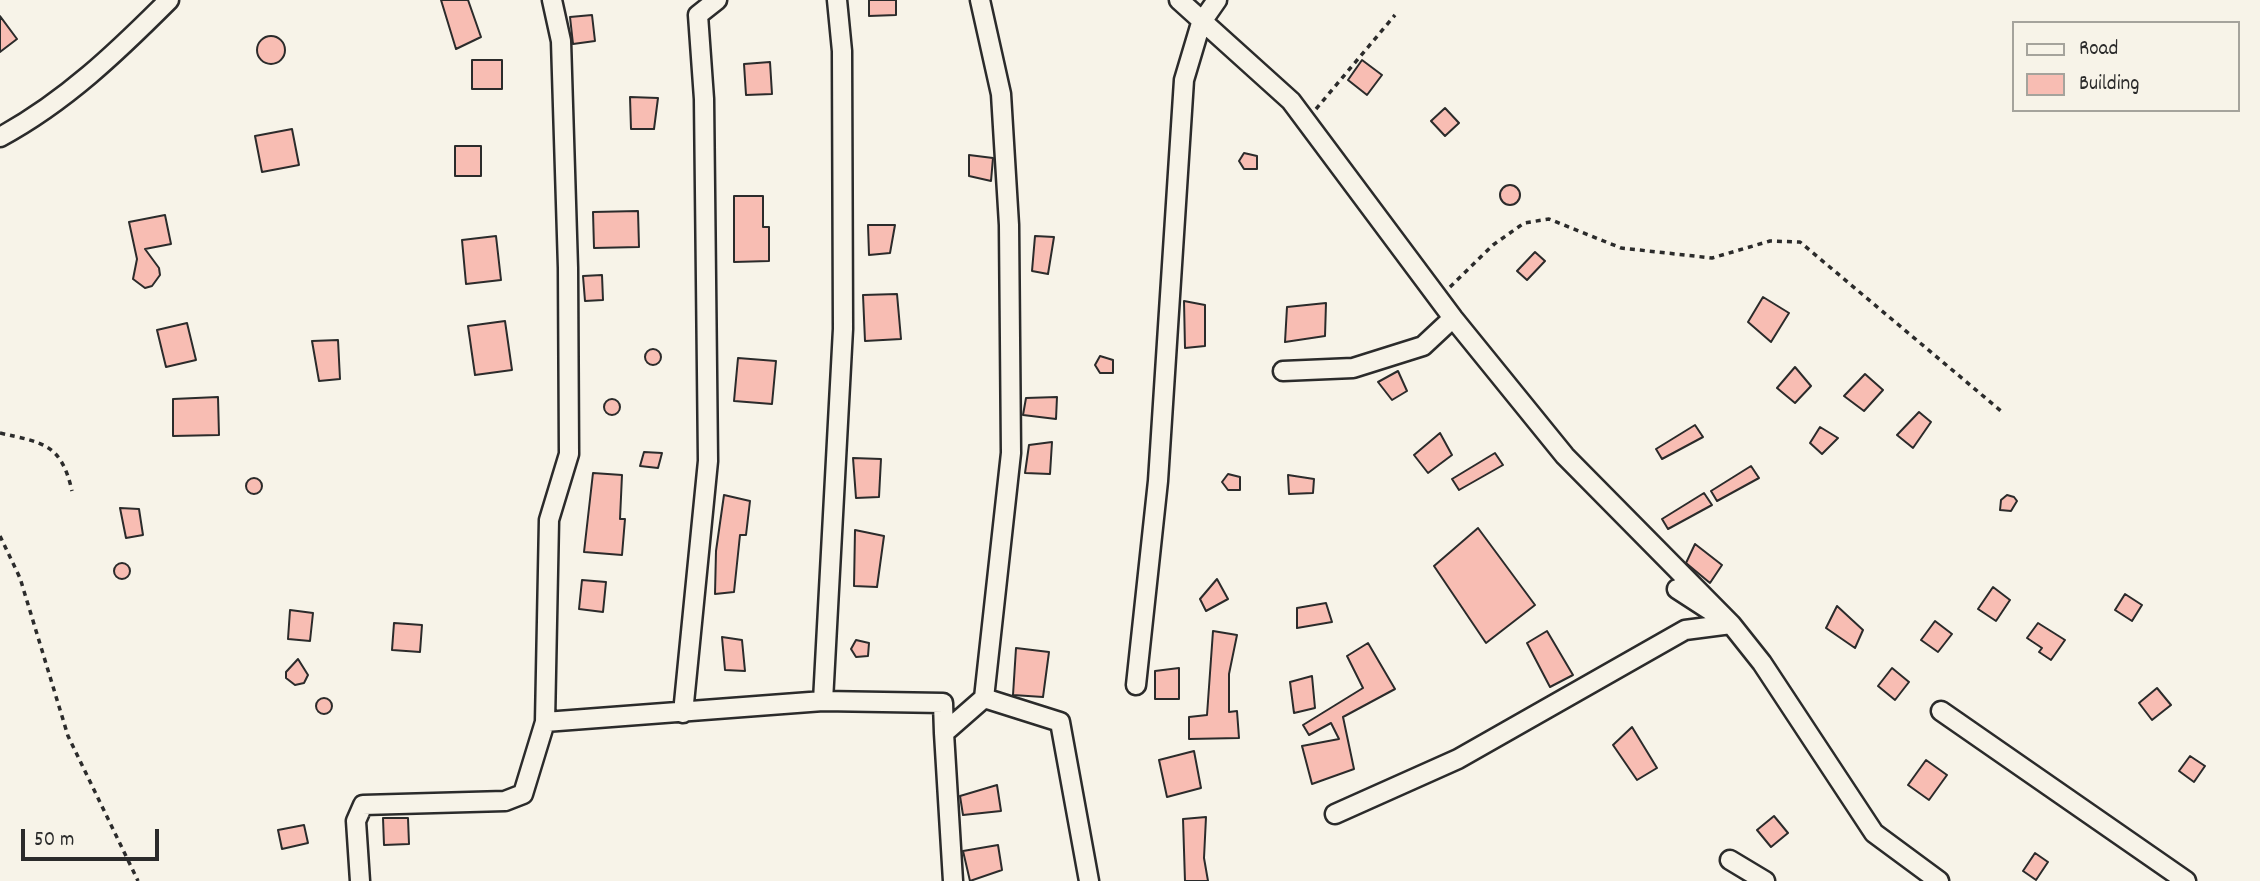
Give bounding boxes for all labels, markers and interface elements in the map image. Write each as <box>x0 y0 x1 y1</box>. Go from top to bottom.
legend <box>2011 21 2239 112</box>
text: Road <box>2079 35 2118 65</box>
text: Building <box>2079 70 2139 100</box>
scale bar <box>24 814 163 858</box>
text: 50 m <box>34 826 74 856</box>

